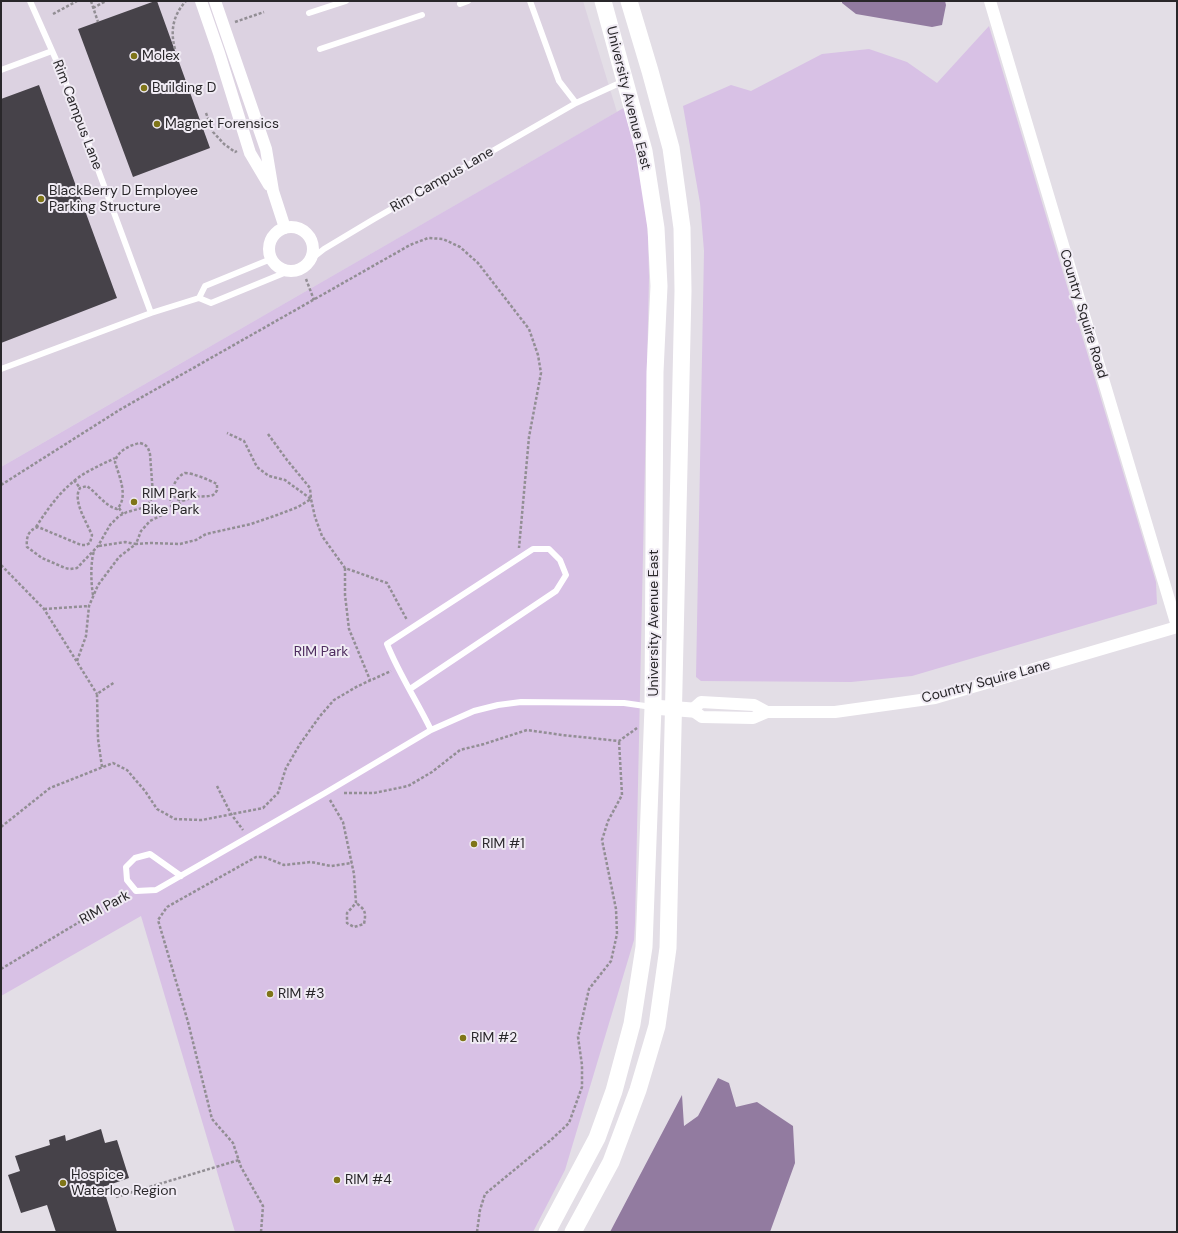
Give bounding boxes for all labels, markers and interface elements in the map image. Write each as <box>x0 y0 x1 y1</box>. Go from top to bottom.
street label: University Avenue East <box>602 25 654 171</box>
place label: Molex <box>142 48 180 64</box>
marker: Molex <box>129 51 139 61</box>
street label: Rim Campus Lane <box>48 58 106 172</box>
place label: Building D <box>152 80 216 96</box>
marker: Building D <box>139 83 149 93</box>
place label: Magnet Forensics <box>165 116 279 132</box>
marker: Magnet Forensics <box>152 119 162 129</box>
street label: Rim Campus Lane <box>387 144 497 216</box>
place label: BlackBerry D Employee Parking Structure <box>49 183 198 216</box>
marker: BlackBerry D Employee Parking Structure <box>36 194 46 204</box>
street label: Country Squire Road <box>1055 247 1111 381</box>
place label: RIM Park Bike Park <box>142 486 200 518</box>
marker: RIM Park Bike Park <box>129 497 139 507</box>
street label: University Avenue East <box>646 549 662 697</box>
park label: RIM Park <box>294 644 348 660</box>
street label: Country Squire Lane <box>920 657 1052 707</box>
place label: RIM #1 <box>482 836 525 852</box>
marker: RIM #1 <box>469 839 479 849</box>
street label: RIM Park <box>77 887 133 929</box>
place label: RIM #3 <box>278 986 325 1002</box>
marker: RIM #3 <box>265 989 275 999</box>
place label: RIM #2 <box>471 1030 517 1046</box>
marker: RIM #2 <box>458 1033 468 1043</box>
place label: Hospice Waterloo Region <box>71 1167 176 1200</box>
place label: RIM #4 <box>345 1172 392 1188</box>
marker: RIM #4 <box>332 1175 342 1185</box>
marker: Hospice Waterloo Region <box>58 1178 68 1188</box>

